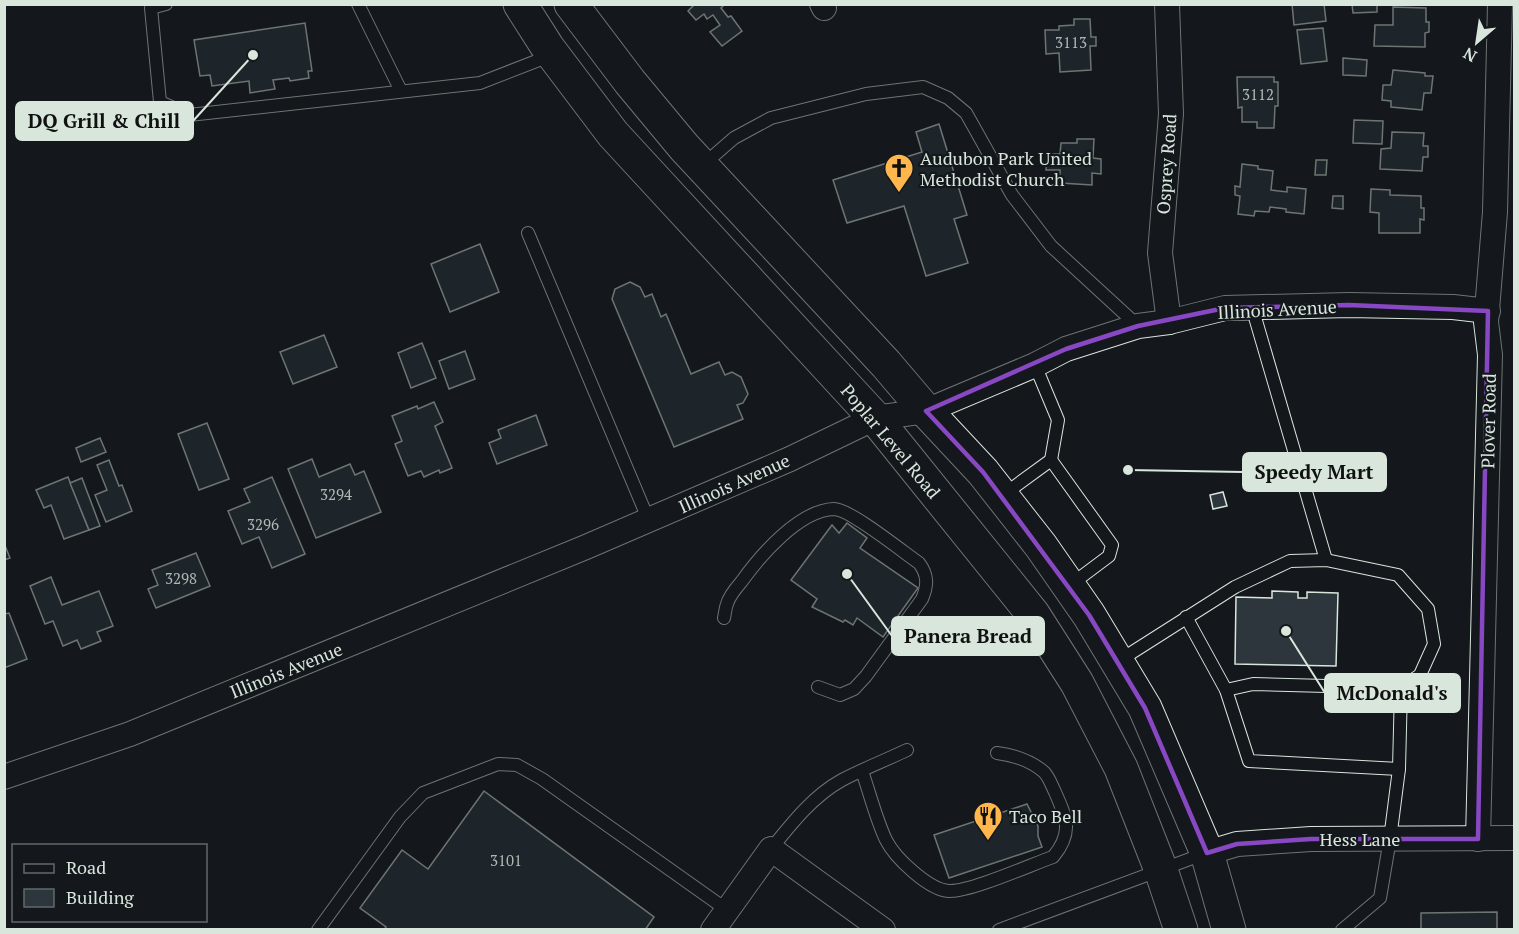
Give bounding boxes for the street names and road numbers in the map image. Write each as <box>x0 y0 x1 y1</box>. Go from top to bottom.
street label: Osprey Road <box>1151 113 1181 215</box>
street label: Illinois Avenue <box>1217 294 1337 324</box>
street label: Plover Road <box>1475 373 1501 469</box>
street label: Poplar Level Road <box>836 379 946 503</box>
street label: Illinois Avenue <box>675 448 793 518</box>
street label: Illinois Avenue <box>226 637 346 703</box>
street label: Hess Lane <box>1320 827 1400 851</box>

